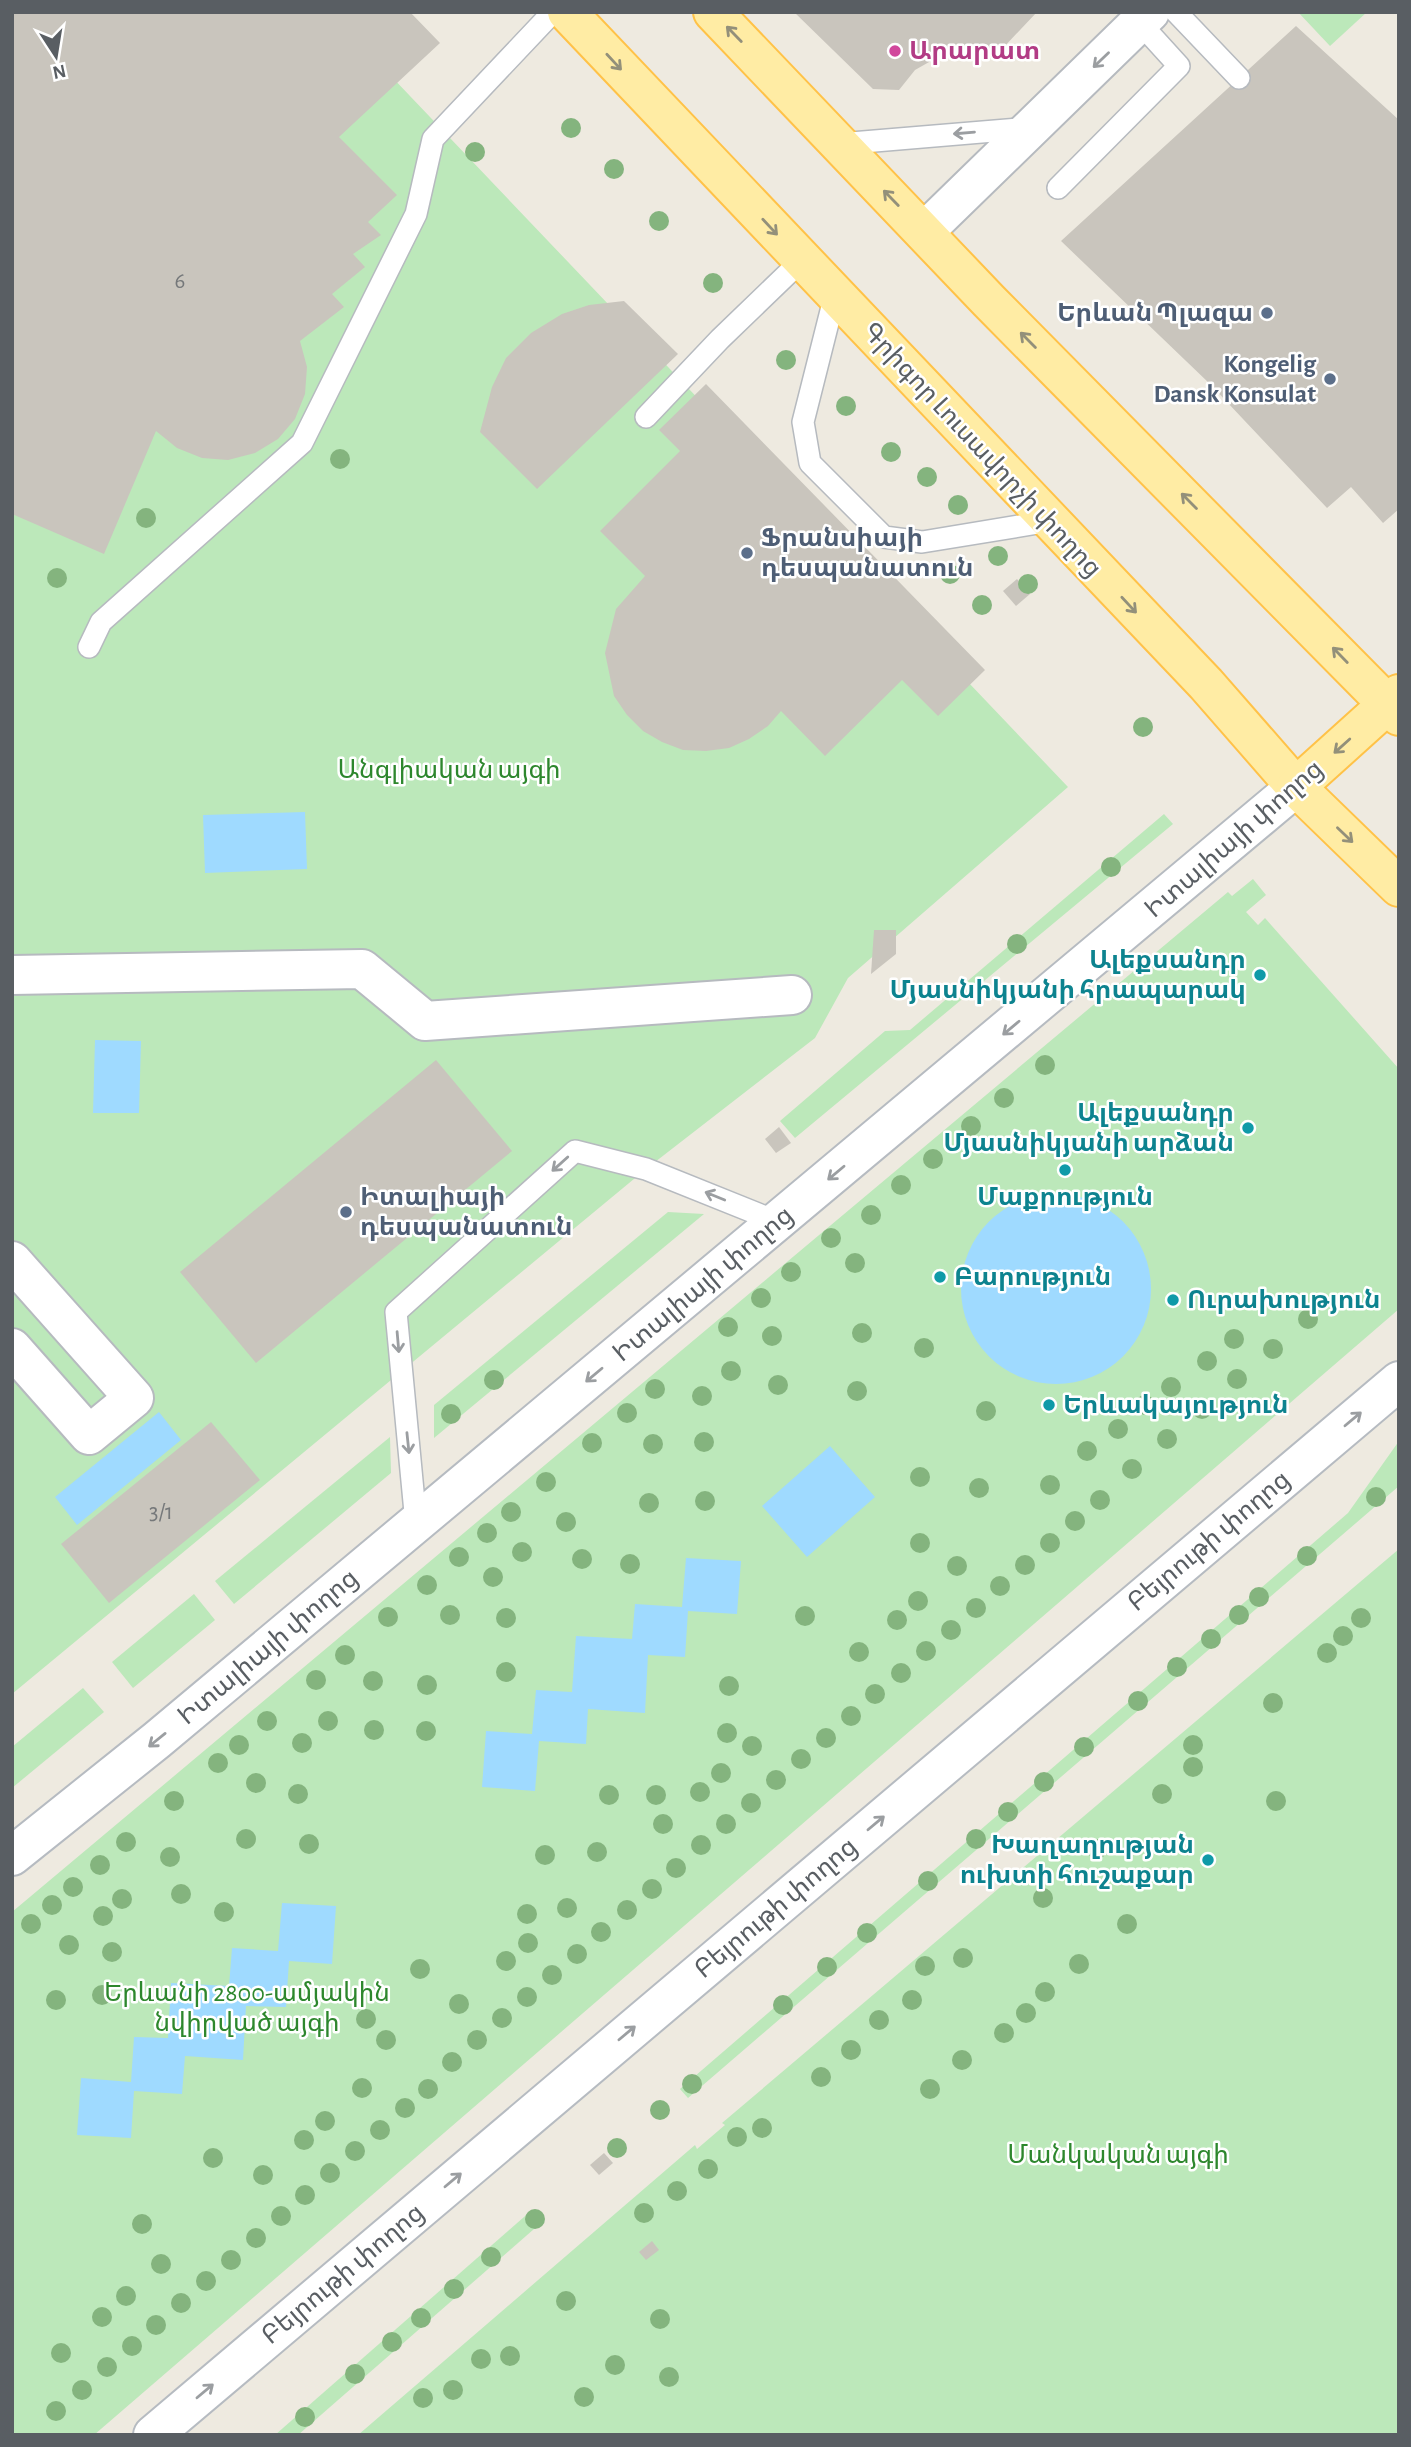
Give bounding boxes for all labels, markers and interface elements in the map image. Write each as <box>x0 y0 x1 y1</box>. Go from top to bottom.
north arrow <box>21 21 91 91</box>
one-way arrow <box>726 26 743 43</box>
place label: Արարատ <box>909 38 1040 65</box>
marker: Արարատ <box>887 43 903 59</box>
one-way arrow <box>1093 51 1110 68</box>
one-way arrow <box>605 53 622 70</box>
text: N <box>51 60 68 82</box>
one-way arrow <box>953 127 976 140</box>
one-way arrow <box>883 190 900 207</box>
one-way arrow <box>762 218 779 235</box>
house number: 6 <box>175 270 185 293</box>
place label: Երևան Պլազա <box>1057 300 1253 327</box>
marker: Երևան Պլազա <box>1259 305 1275 321</box>
street label: Գրիգոր Լուսավորչի փողոց <box>857 318 1106 583</box>
one-way arrow <box>1020 331 1037 348</box>
place label: Kongelig Dansk Konsulat <box>1153 351 1317 407</box>
marker: Kongelig Dansk Konsulat <box>1322 371 1338 387</box>
one-way arrow <box>1180 493 1197 510</box>
place label: Ֆրանսիայի դեսպանատուն <box>761 525 974 582</box>
marker: Ֆրանսիայի դեսպանատուն <box>739 545 755 561</box>
one-way arrow <box>1121 596 1138 613</box>
one-way arrow <box>1332 647 1349 664</box>
one-way arrow <box>1334 737 1351 754</box>
street label: Իտալիայի փողոց <box>1140 755 1328 924</box>
park label: Անգլիական այգի <box>337 757 561 784</box>
one-way arrow <box>1336 826 1353 843</box>
place label: Ալեքսանդր Մյասնիկյանի հրապարակ <box>889 947 1246 1004</box>
marker: Ալեքսանդր Մյասնիկյանի հրապարակ <box>1252 967 1268 983</box>
one-way arrow <box>1002 1020 1020 1036</box>
place label: Ալեքսանդր Մյասնիկյանի արձան <box>943 1100 1234 1157</box>
marker: Ալեքսանդր Մյասնիկյանի արձան <box>1240 1120 1256 1136</box>
one-way arrow <box>551 1156 569 1172</box>
marker: Մաքրություն <box>1057 1162 1073 1178</box>
one-way arrow <box>828 1166 846 1181</box>
place label: Իտալիայի դեսպանատուն <box>360 1184 573 1241</box>
place label: Մաքրություն <box>977 1184 1153 1211</box>
one-way arrow <box>704 1189 726 1202</box>
street label: Իտալիայի փողոց <box>608 1201 798 1367</box>
marker: Իտալիայի դեսպանատուն <box>338 1204 354 1220</box>
place label: Բարություն <box>954 1264 1111 1291</box>
marker: Բարություն <box>932 1269 948 1285</box>
place label: Ուրախություն <box>1187 1287 1381 1314</box>
marker: Ուրախություն <box>1165 1292 1181 1308</box>
one-way arrow <box>392 1331 405 1353</box>
one-way arrow <box>585 1367 603 1383</box>
place label: Երևակայություն <box>1063 1392 1289 1419</box>
marker: Երևակայություն <box>1041 1397 1057 1413</box>
one-way arrow <box>1344 1411 1362 1427</box>
one-way arrow <box>402 1431 415 1453</box>
street label: Բեյրութի փողոց <box>1123 1466 1296 1617</box>
house number: 3/1 <box>149 1501 173 1524</box>
street label: Իտալիայի փողոց <box>173 1564 363 1730</box>
one-way arrow <box>149 1732 167 1747</box>
one-way arrow <box>866 1815 884 1831</box>
place label: Խաղաղության ուխտի հուշաքար <box>960 1832 1194 1889</box>
street label: Բեյրութի փողոց <box>690 1833 863 1984</box>
marker: Խաղաղության ուխտի հուշաքար <box>1200 1852 1216 1868</box>
park label: Երևանի 2800-ամյակին նվիրված այգի <box>104 1980 390 2037</box>
one-way arrow <box>617 2025 635 2041</box>
park label: Մանկական այգի <box>1007 2142 1229 2169</box>
one-way arrow <box>444 2172 462 2188</box>
street label: Բեյրութի փողոց <box>257 2199 430 2350</box>
one-way arrow <box>196 2383 214 2399</box>

